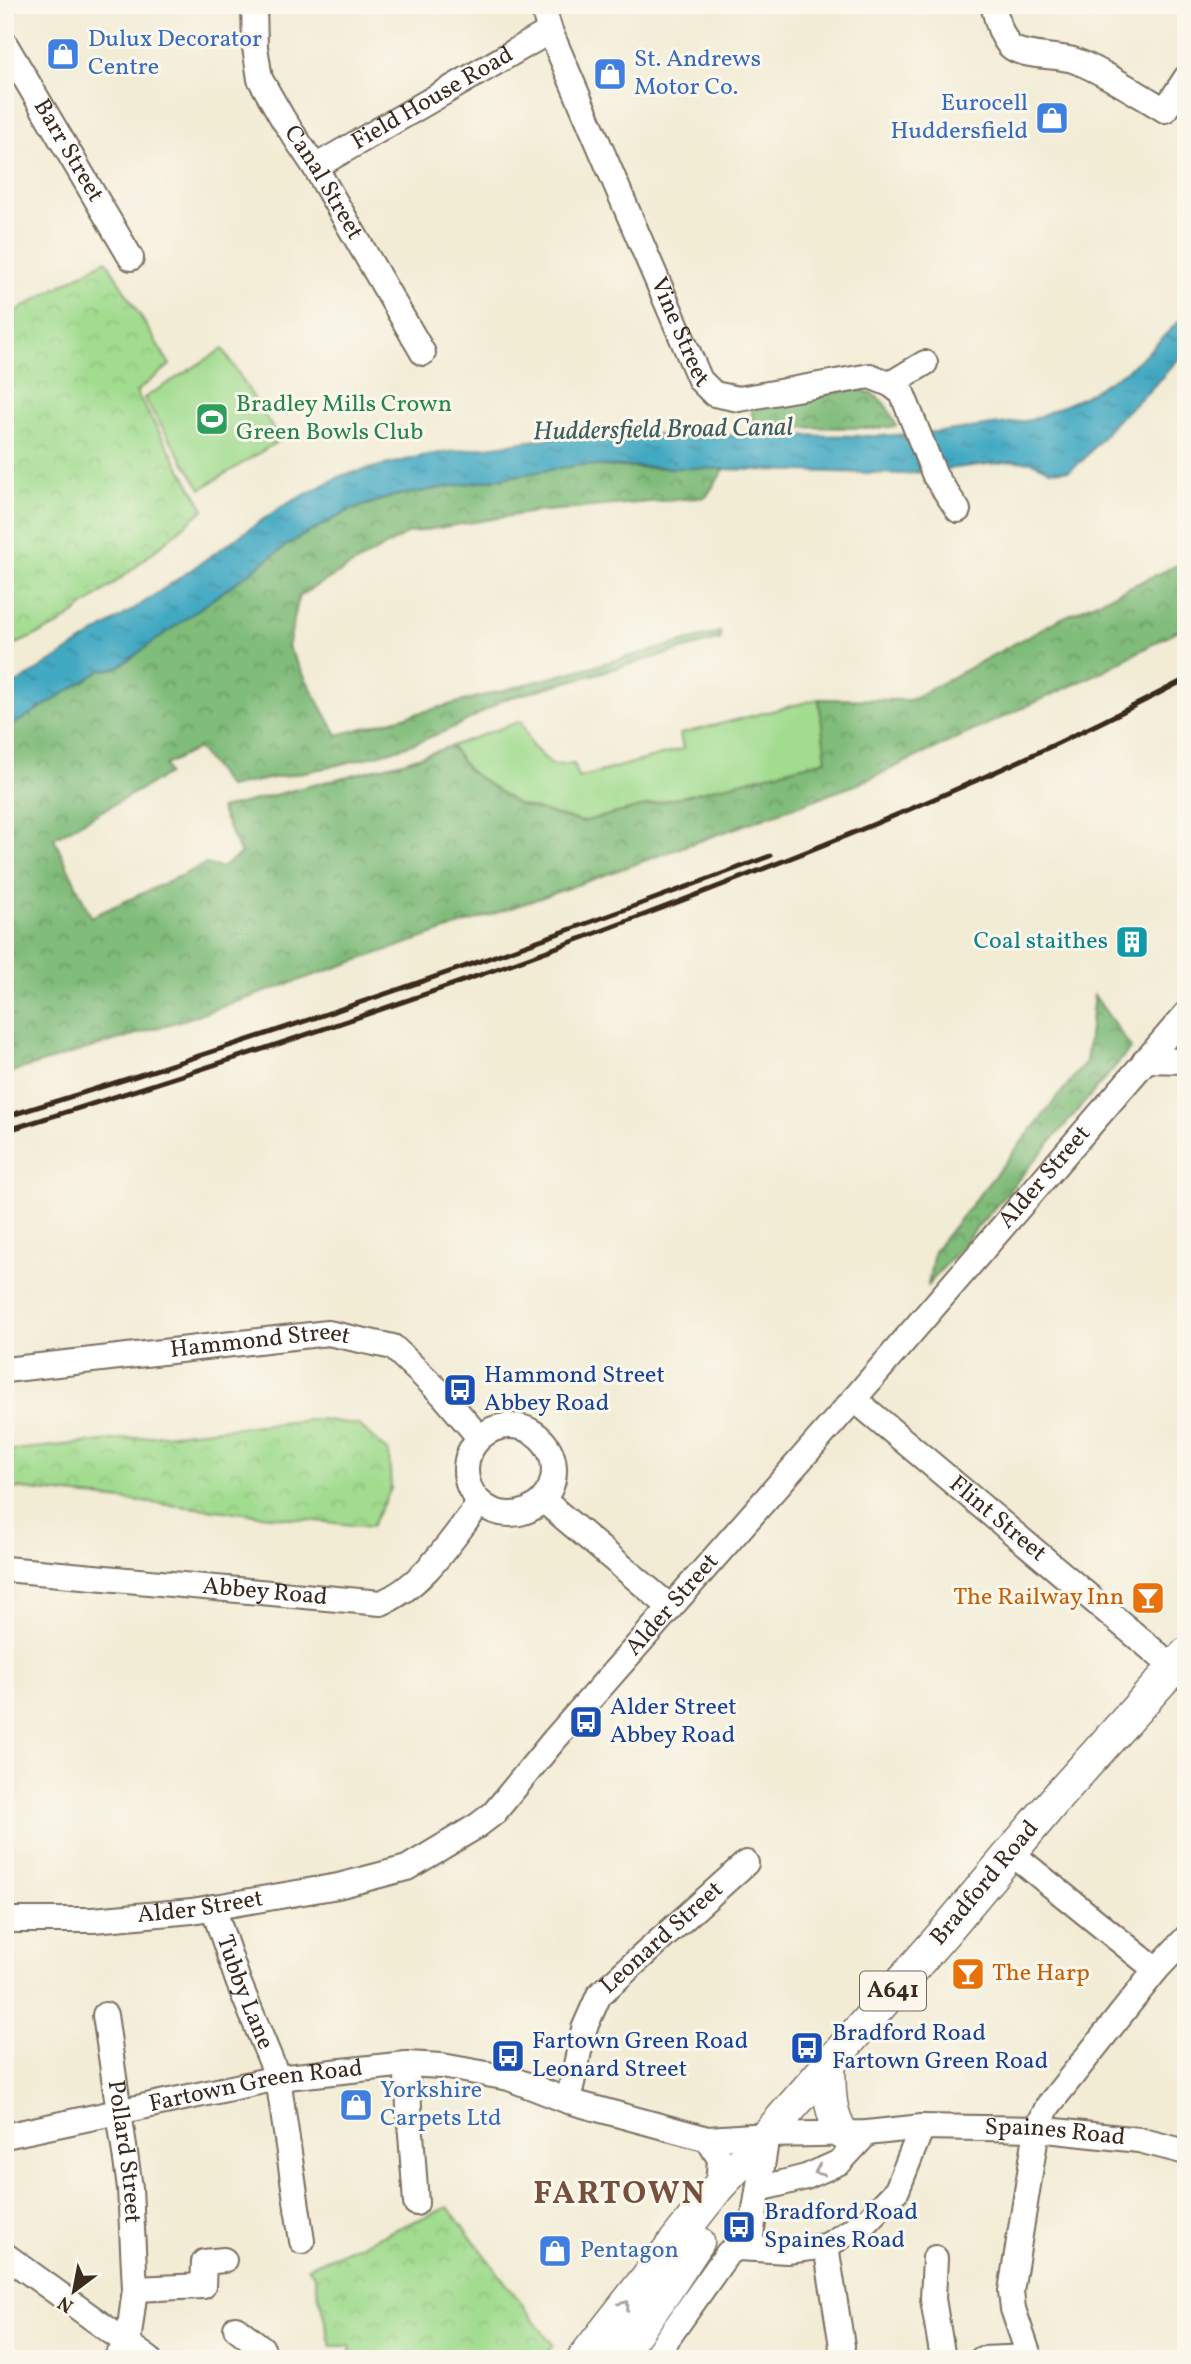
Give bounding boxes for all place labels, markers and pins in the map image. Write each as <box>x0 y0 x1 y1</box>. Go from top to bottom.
place label: Dulux Decorator Centre <box>88 23 262 85</box>
shop icon: Dulux Decorator Centre <box>44 35 82 73</box>
place label: St. Andrews Motor Co. <box>634 43 761 105</box>
shop icon: St. Andrews Motor Co. <box>591 55 629 93</box>
place label: Eurocell Huddersfield <box>890 87 1028 149</box>
shop icon: Eurocell Huddersfield <box>1033 99 1071 137</box>
place label: Bradley Mills Crown Green Bowls Club <box>236 388 452 450</box>
sports icon: Bradley Mills Crown Green Bowls Club <box>193 400 231 438</box>
building icon: Coal staithes <box>1113 923 1151 961</box>
place label: Coal staithes <box>973 925 1108 959</box>
place label: Hammond Street Abbey Road <box>484 1359 665 1421</box>
bus stop icon: Hammond Street Abbey Road <box>441 1371 479 1409</box>
bar icon: The Railway Inn <box>1129 1579 1167 1617</box>
place label: The Railway Inn <box>953 1581 1124 1615</box>
place label: Alder Street Abbey Road <box>610 1691 737 1753</box>
bus stop icon: Alder Street Abbey Road <box>567 1703 605 1741</box>
bar icon: The Harp <box>949 1955 987 1993</box>
place label: The Harp <box>992 1957 1090 1991</box>
place label: Bradford Road Fartown Green Road <box>832 2017 1048 2079</box>
place label: Fartown Green Road Leonard Street <box>532 2025 748 2087</box>
bus stop icon: Bradford Road Fartown Green Road <box>788 2029 826 2067</box>
bus stop icon: Fartown Green Road Leonard Street <box>489 2037 527 2075</box>
place label: Yorkshire Carpets Ltd <box>380 2074 501 2136</box>
shop icon: Yorkshire Carpets Ltd <box>337 2086 375 2124</box>
place label: Bradford Road Spaines Road <box>764 2196 918 2258</box>
bus stop icon: Bradford Road Spaines Road <box>720 2208 758 2246</box>
shop icon: Pentagon <box>536 2232 574 2270</box>
place label: Pentagon <box>580 2234 679 2268</box>

